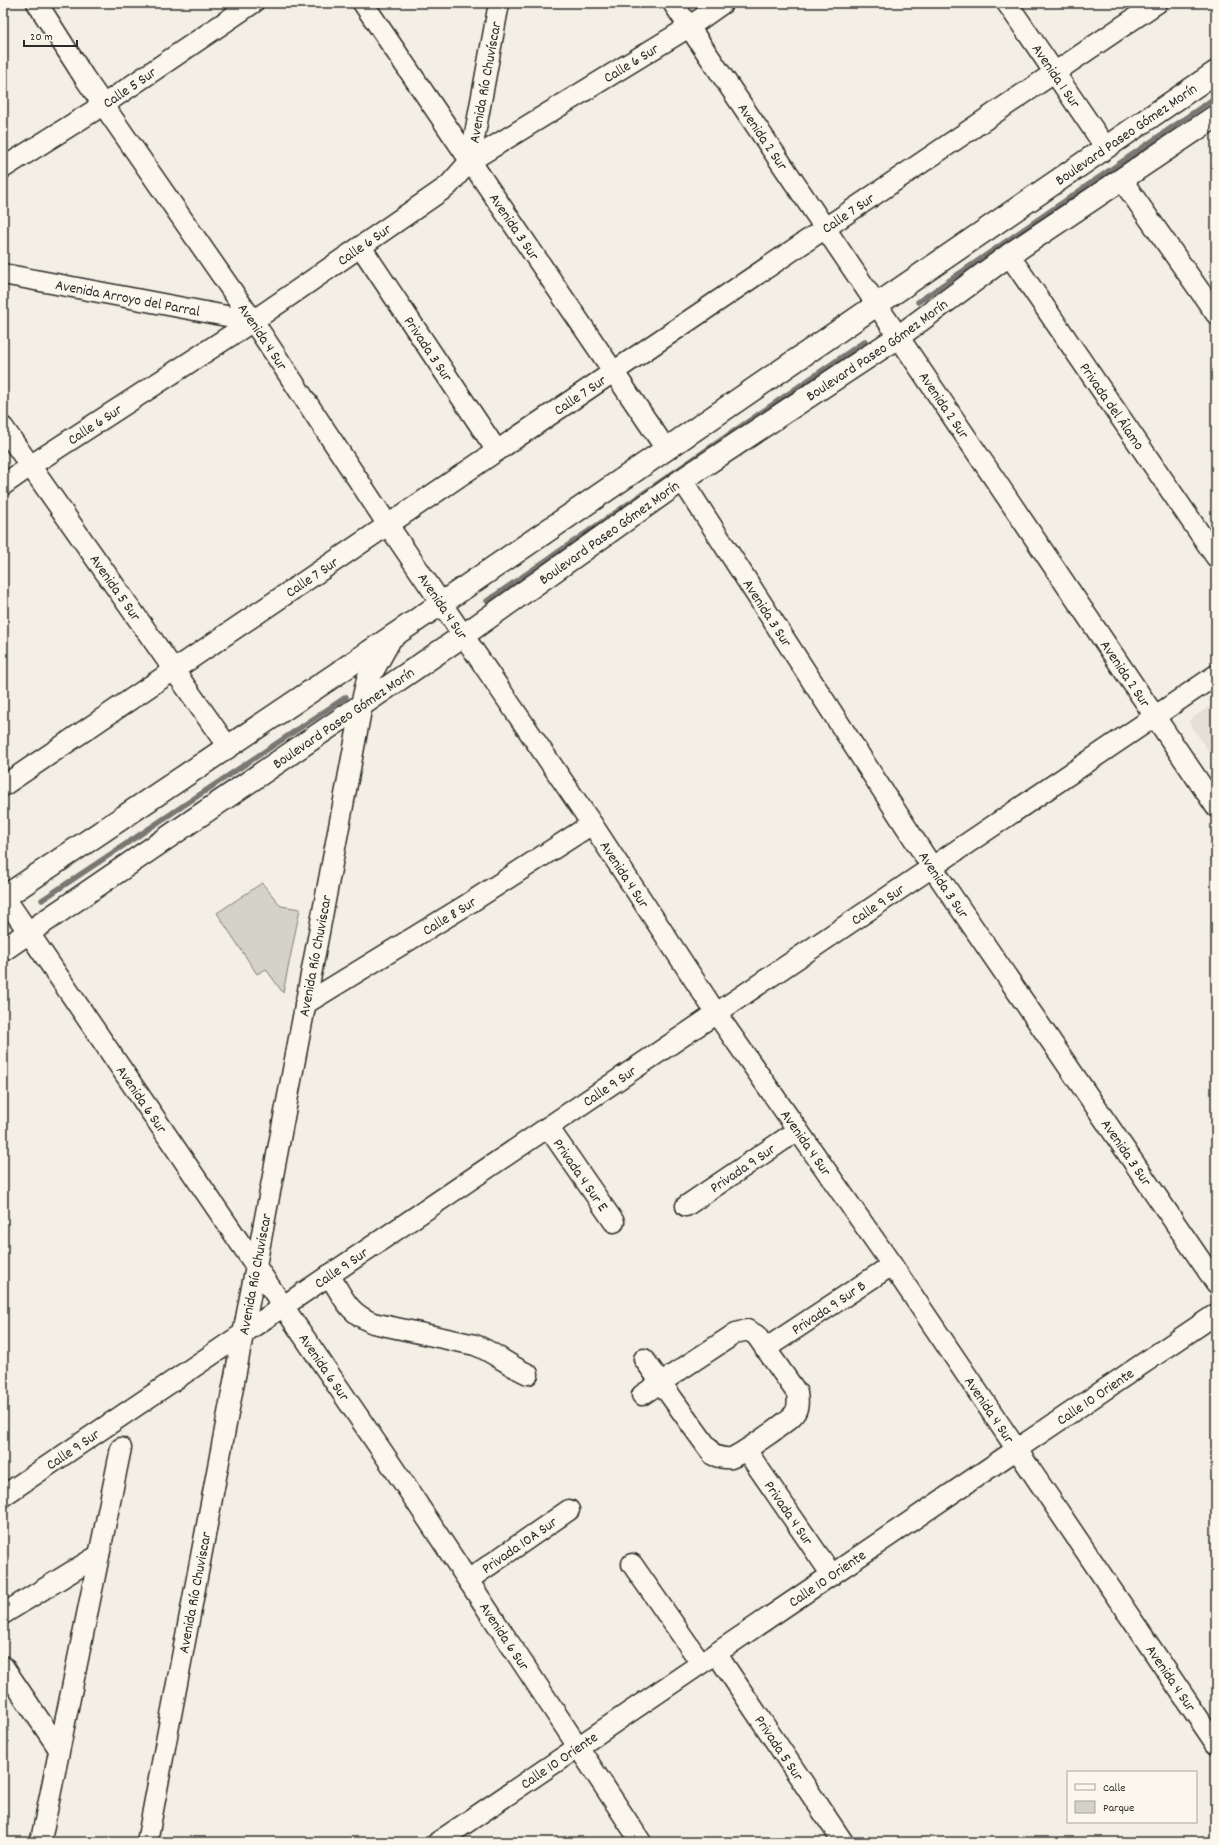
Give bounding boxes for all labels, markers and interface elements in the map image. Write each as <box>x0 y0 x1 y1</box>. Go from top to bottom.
street label: Avenida Río Chuvíscar <box>464 20 508 145</box>
scale bar <box>24 22 77 48</box>
text: 20 m <box>30 29 53 46</box>
street label: Calle 6 Sur <box>600 39 664 90</box>
street label: Avenida 1 Sur <box>1025 40 1085 114</box>
street label: Calle 5 Sur <box>99 62 162 115</box>
street label: Boulevard Paseo Gómez Morín <box>1051 79 1202 192</box>
street label: Avenida 2 Sur <box>731 99 792 176</box>
street label: Calle 7 Sur <box>818 188 880 240</box>
street label: Avenida 3 Sur <box>482 189 544 266</box>
street label: Calle 6 Sur <box>334 219 397 272</box>
street label: Avenida Arroyo del Parral <box>53 275 202 324</box>
street label: Boulevard Paseo Gómez Morín <box>802 295 953 408</box>
street label: Avenida 4 Sur <box>231 300 292 376</box>
street label: Privada 3 Sur <box>397 312 457 387</box>
street label: Privada del Álamo <box>1073 359 1149 456</box>
street label: Avenida 2 Sur <box>912 368 974 444</box>
street label: Calle 7 Sur <box>550 370 612 422</box>
street label: Calle 6 Sur <box>64 400 128 452</box>
street label: Boulevard Paseo Gómez Morín <box>535 476 685 591</box>
street label: Avenida 5 Sur <box>83 551 146 627</box>
street label: Calle 7 Sur <box>282 552 344 604</box>
street label: Avenida 4 Sur <box>411 569 472 645</box>
street label: Avenida 3 Sur <box>736 575 796 652</box>
street label: Avenida 2 Sur <box>1093 636 1155 713</box>
street label: Boulevard Paseo Gómez Morín <box>269 663 420 776</box>
street label: Avenida 4 Sur <box>593 837 654 914</box>
street label: Avenida 3 Sur <box>912 848 973 924</box>
street label: Calle 9 Sur <box>847 879 910 932</box>
street label: Calle 8 Sur <box>419 892 482 942</box>
street label: Avenida Río Chuviscar <box>294 893 339 1019</box>
street label: Calle 9 Sur <box>579 1061 642 1113</box>
street label: Avenida 6 Sur <box>109 1062 172 1139</box>
street label: Avenida 4 Sur <box>774 1106 836 1182</box>
street label: Avenida 3 Sur <box>1094 1115 1156 1192</box>
street label: Privada 4 Sur E <box>546 1135 613 1217</box>
street label: Privada 9 Sur <box>706 1139 781 1200</box>
street label: Avenida Río Chuviscar <box>234 1211 279 1337</box>
street label: Calle 9 Sur <box>311 1243 374 1295</box>
street label: Privada 9 Sur B <box>788 1276 871 1342</box>
street label: Avenida 6 Sur <box>292 1330 354 1407</box>
street label: Calle 10 Oriente <box>1053 1363 1140 1432</box>
street label: Avenida 4 Sur <box>958 1373 1019 1449</box>
street label: Calle 9 Sur <box>42 1424 105 1477</box>
street label: Privada 4 Sur <box>757 1477 818 1551</box>
street label: Privada 10A Sur <box>478 1512 563 1580</box>
street label: Avenida Río Chuviscar <box>174 1530 218 1655</box>
street label: Calle 10 Oriente <box>785 1545 871 1614</box>
street label: Avenida 6 Sur <box>473 1599 534 1676</box>
street label: Avenida 4 Sur <box>1139 1641 1200 1717</box>
street label: Privada 5 Sur <box>748 1711 808 1786</box>
street label: Calle 10 Oriente <box>517 1727 603 1796</box>
legend <box>1067 1771 1197 1823</box>
text: Calle <box>1103 1780 1126 1797</box>
text: Parque <box>1103 1800 1134 1817</box>

